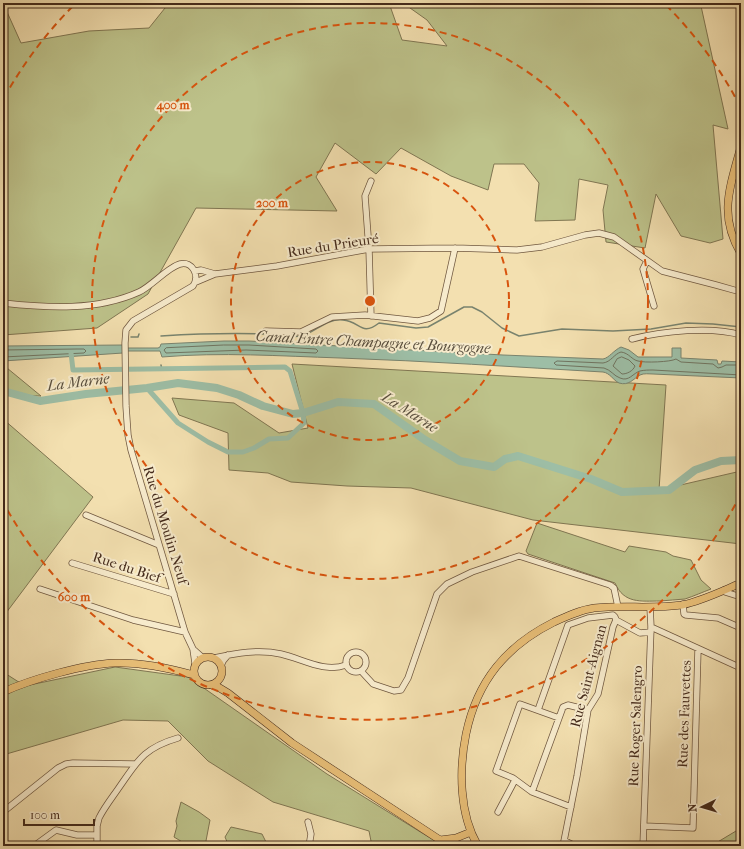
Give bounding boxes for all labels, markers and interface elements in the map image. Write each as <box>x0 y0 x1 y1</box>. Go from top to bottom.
text: 400 m <box>156 98 190 113</box>
text: 200 m <box>256 196 289 210</box>
street label: Rue du Prieuré <box>286 230 380 261</box>
centre of rings <box>363 294 377 308</box>
water label: Canal Entre Champagne et Bourgogne <box>255 327 492 357</box>
water label: La Marne <box>45 369 111 395</box>
water label: La Marne <box>378 387 442 437</box>
street label: Rue du Moulin Neuf <box>139 464 193 590</box>
street label: Rue du Bief <box>90 548 166 588</box>
text: 600 m <box>58 590 91 604</box>
street label: Rue Saint-Aignan <box>567 623 610 729</box>
street label: Rue des Fauvettes <box>674 660 695 768</box>
street label: Rue Roger Salengro <box>625 665 646 787</box>
north arrow <box>682 787 722 827</box>
scale bar <box>24 801 94 827</box>
text: N <box>686 802 699 813</box>
text: 100 m <box>30 808 60 822</box>

